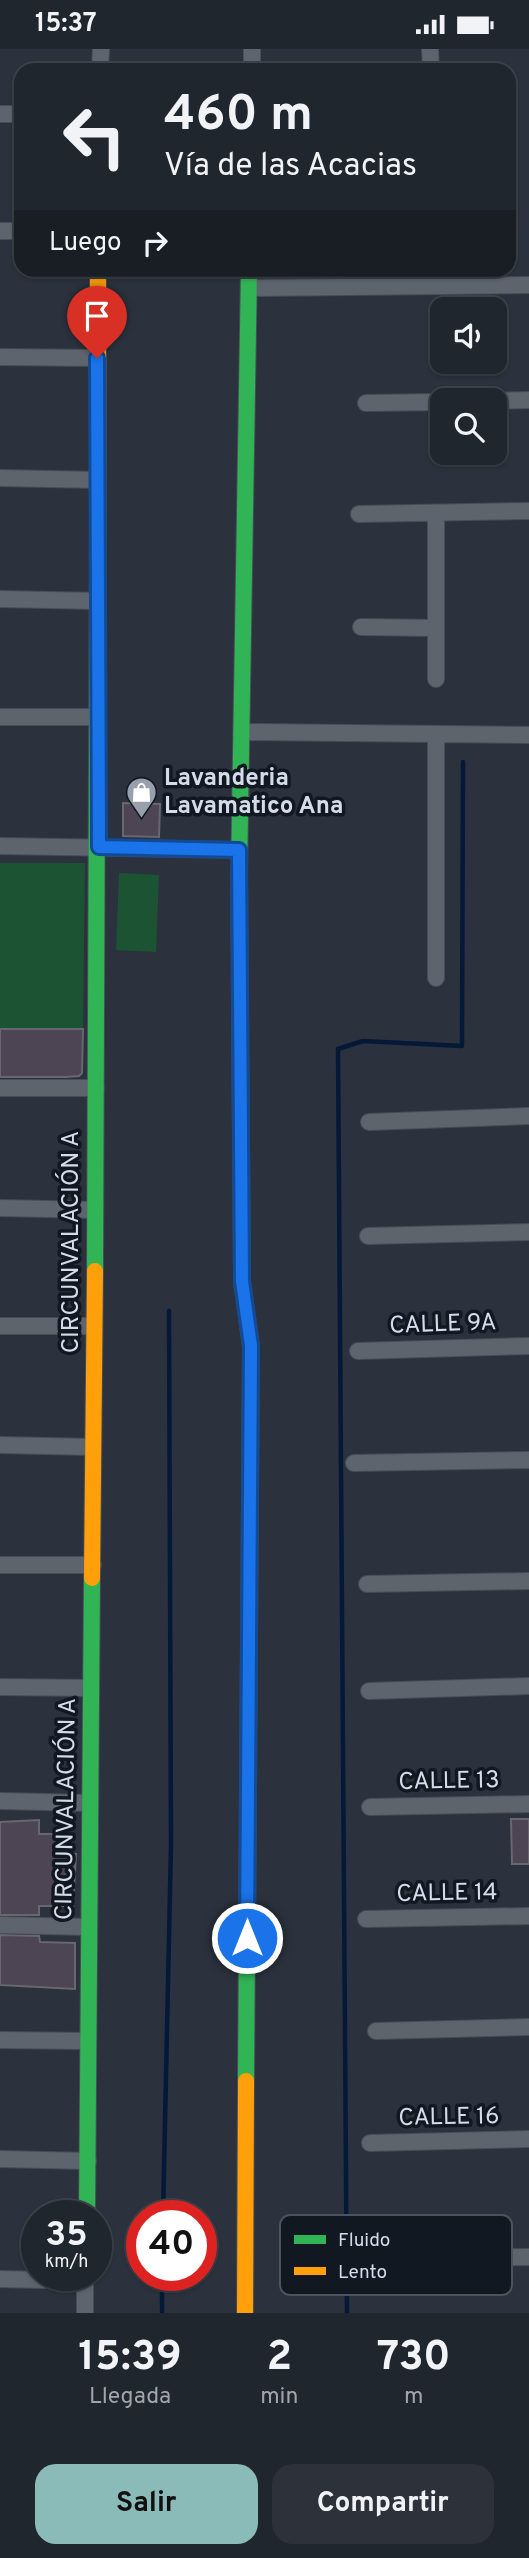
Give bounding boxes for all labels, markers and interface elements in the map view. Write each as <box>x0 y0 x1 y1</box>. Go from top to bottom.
text: 15:37 <box>35 8 97 41</box>
text: 460 m <box>164 86 313 148</box>
icon: left <box>49 91 140 182</box>
text: Vía de las Acacias <box>164 147 417 187</box>
icon: right <box>136 224 174 262</box>
text: Luego <box>49 227 122 260</box>
pin <box>67 286 127 358</box>
icon: arrive <box>78 297 116 335</box>
map controls <box>430 297 507 465</box>
button: sound <box>430 297 507 374</box>
button: search <box>430 388 507 465</box>
place label: Lavanderia Lavamatico Ana <box>164 764 343 822</box>
shop icon: Lavanderia Lavamatico Ana <box>124 776 158 820</box>
street label: CIRCUNVALACIÓN A <box>55 1131 87 1353</box>
street label: CALLE 9A <box>389 1308 497 1342</box>
street label: CIRCUNVALACIÓN A <box>48 1697 84 1921</box>
street label: CALLE 13 <box>398 1766 500 1798</box>
street label: CALLE 14 <box>396 1878 498 1910</box>
position arrow <box>210 1901 284 1975</box>
street label: CALLE 16 <box>398 2102 500 2134</box>
speed limit sign: 40 <box>126 2200 217 2291</box>
text: 35 <box>45 2214 88 2258</box>
legend <box>280 2215 512 2295</box>
text: Fluido <box>338 2229 390 2253</box>
text: km/h <box>45 2251 88 2274</box>
text: Lento <box>338 2261 387 2285</box>
text: 15:39 <box>78 2332 182 2385</box>
text: 2 <box>266 2332 292 2385</box>
text: 730 <box>377 2332 451 2385</box>
text: Llegada <box>89 2383 171 2412</box>
text: min <box>260 2383 298 2412</box>
text: m <box>404 2383 423 2412</box>
button: Salir <box>35 2464 258 2544</box>
button: Compartir <box>272 2464 494 2544</box>

